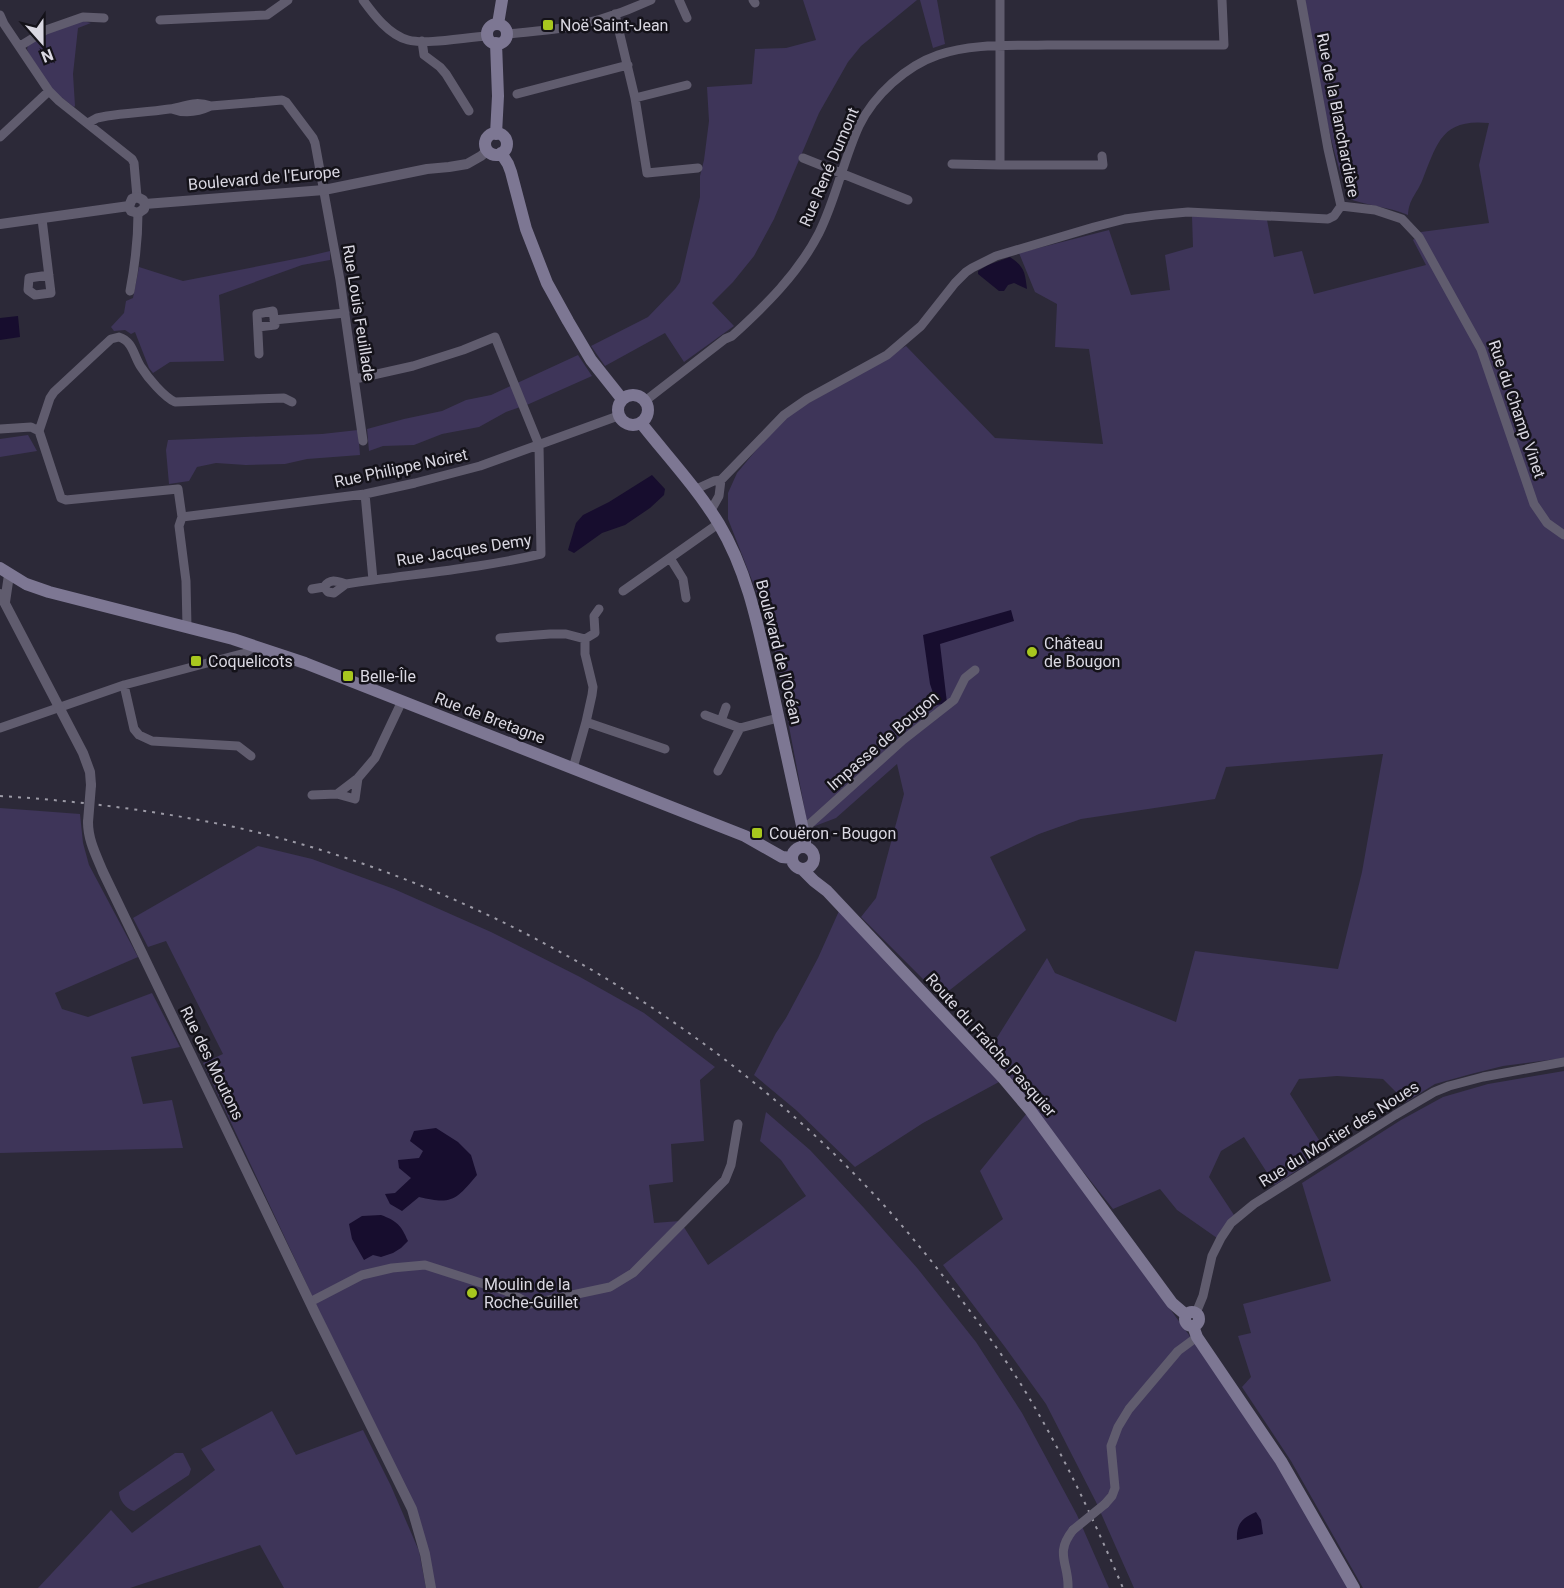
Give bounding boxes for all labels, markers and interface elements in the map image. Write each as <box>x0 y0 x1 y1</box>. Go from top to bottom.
north arrow <box>12 12 72 72</box>
place label: Noë Saint-Jean <box>560 16 668 35</box>
marker: Noë Saint-Jean <box>541 18 555 32</box>
street label: Rue de la Blanchardière <box>1313 31 1363 199</box>
text: N <box>39 45 56 66</box>
street label: Rue René Dumont <box>795 105 863 229</box>
street label: Boulevard de l'Europe <box>187 162 341 194</box>
street label: Rue Louis Feuillade <box>339 244 379 382</box>
street label: Rue du Champ Vinet <box>1484 338 1550 480</box>
street label: Rue Philippe Noiret <box>333 445 469 491</box>
street label: Rue Jacques Demy <box>395 530 533 570</box>
street label: Boulevard de l'Océan <box>752 578 806 726</box>
place label: Château de Bougon <box>1044 634 1120 671</box>
marker: Château de Bougon <box>1025 645 1039 659</box>
place label: Coquelicots <box>208 652 293 671</box>
marker: Coquelicots <box>189 654 203 668</box>
place label: Belle-Île <box>360 667 416 686</box>
marker: Belle-Île <box>341 669 355 683</box>
street label: Impasse de Bougon <box>823 687 943 795</box>
street label: Rue de Bretagne <box>432 688 548 748</box>
place label: Couëron - Bougon <box>769 824 896 843</box>
marker: Couëron - Bougon <box>750 826 764 840</box>
street label: Route du Fraîche Pasquier <box>922 970 1061 1121</box>
street label: Rue des Moutons <box>176 1003 248 1123</box>
street label: Rue du Mortier des Noues <box>1256 1077 1422 1191</box>
place label: Moulin de la Roche-Guillet <box>484 1275 578 1312</box>
marker: Moulin de la Roche-Guillet <box>465 1286 479 1300</box>

